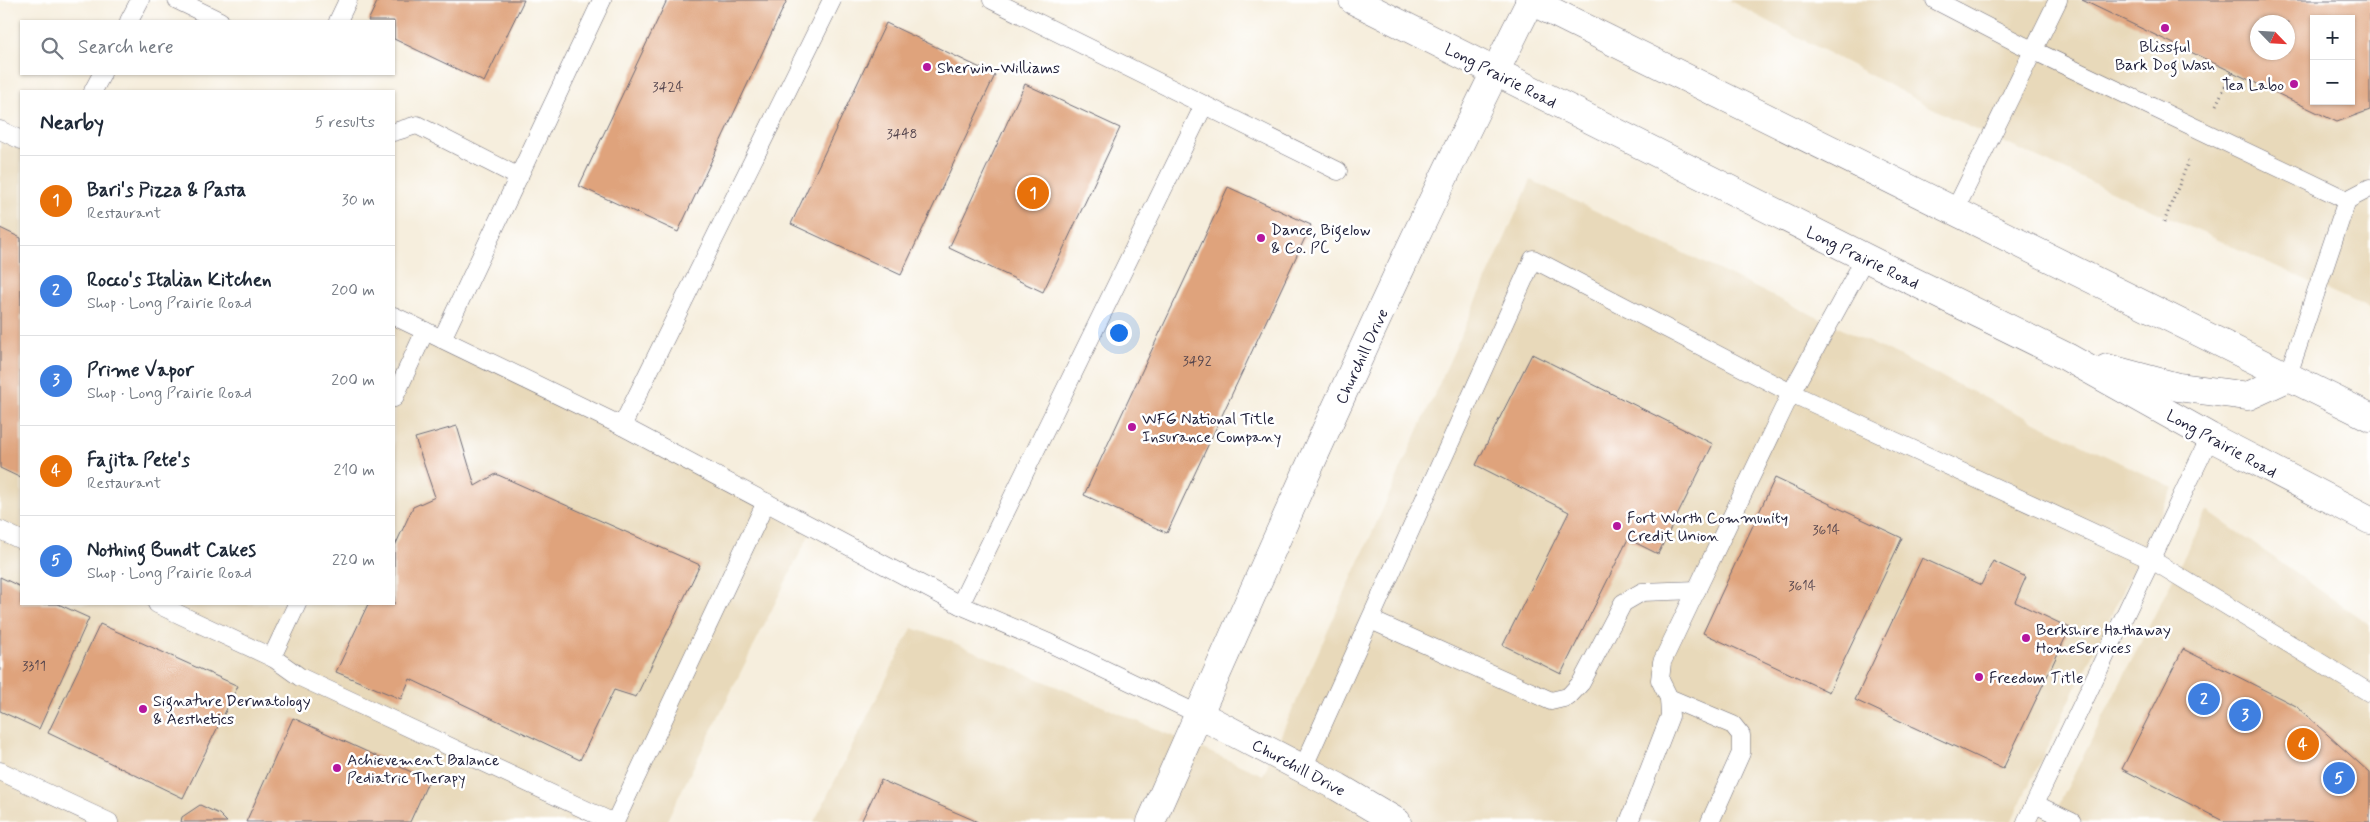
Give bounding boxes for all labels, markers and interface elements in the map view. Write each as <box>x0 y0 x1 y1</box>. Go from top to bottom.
north arrow <box>2250 15 2295 60</box>
map controls <box>2310 15 2355 105</box>
button: + <box>2310 15 2355 60</box>
search box <box>20 20 395 75</box>
marker: Blissful Bark Dog Wash <box>2159 22 2171 34</box>
icon: search <box>38 34 66 62</box>
text: Search here <box>78 35 174 60</box>
place label: Blissful Bark Dog Wash <box>2115 37 2215 77</box>
street label: Long Prairie Road <box>1440 39 1560 115</box>
place label: Sherwin-Williams <box>937 58 1060 79</box>
button: − <box>2310 60 2355 105</box>
marker: Sherwin-Williams <box>921 61 933 73</box>
place label: Tea Labo <box>2222 75 2284 96</box>
house number: 3424 <box>652 78 684 96</box>
marker: Tea Labo <box>2288 78 2300 90</box>
text: Nearby <box>40 109 104 137</box>
text: 5 results <box>315 112 375 133</box>
house number: 3448 <box>887 125 917 143</box>
pin: 1 <box>1017 174 1049 212</box>
text: Bari's Pizza & Pasta <box>87 178 246 203</box>
text: 1 <box>52 190 60 211</box>
text: 30 m <box>342 190 375 211</box>
text: Restaurant <box>87 203 161 224</box>
place label: Dance, Bigelow & Co. PC <box>1271 220 1371 259</box>
street label: Long Prairie Road <box>1802 222 1922 296</box>
marker: Dance, Bigelow & Co. PC <box>1255 232 1267 244</box>
text: Rocco's Italian Kitchen <box>87 268 272 293</box>
text: 2 <box>52 280 60 301</box>
text: 200 m <box>331 280 375 301</box>
text: Shop · Long Prairie Road <box>87 293 252 314</box>
street label: Churchill Drive <box>1331 305 1394 408</box>
your location <box>1106 320 1132 346</box>
house number: 3492 <box>1182 352 1212 370</box>
text: Prime Vapor <box>87 358 194 383</box>
text: 3 <box>52 370 60 391</box>
text: 200 m <box>331 370 375 391</box>
text: Shop · Long Prairie Road <box>87 383 252 404</box>
street label: Long Prairie Road <box>2162 405 2280 484</box>
place label: WFG National Title Insurance Company <box>1142 409 1281 448</box>
marker: WFG National Title Insurance Company <box>1126 421 1138 433</box>
text: Fajita Pete's <box>87 448 190 473</box>
text: 4 <box>51 460 61 481</box>
text: 210 m <box>334 460 375 481</box>
text: Restaurant <box>87 473 161 494</box>
place label: Fort Worth Community Credit Union <box>1627 508 1788 547</box>
marker: Fort Worth Community Credit Union <box>1611 520 1623 532</box>
house number: 3614 <box>1812 521 1840 539</box>
text: Nothing Bundt Cakes <box>87 538 256 563</box>
text: 5 <box>51 550 61 571</box>
text: 220 m <box>332 550 375 571</box>
text: Shop · Long Prairie Road <box>87 563 252 584</box>
house number: 3614 <box>1788 577 1816 595</box>
place label: Berkshire Hathaway HomeServices <box>2036 620 2171 659</box>
marker: Berkshire Hathaway HomeServices <box>2020 632 2032 644</box>
house number: 3311 <box>22 657 46 675</box>
place label: Freedom Title <box>1989 668 2083 689</box>
marker: Freedom Title <box>1973 671 1985 683</box>
pin: 2 <box>2188 680 2220 718</box>
place label: Signature Dermatology & Aesthetics <box>153 691 311 730</box>
pin: 3 <box>2229 696 2261 734</box>
marker: Signature Dermatology & Aesthetics <box>137 703 149 715</box>
pin: 4 <box>2287 725 2319 763</box>
street label: Churchill Drive <box>1248 735 1349 802</box>
place label: Achievement Balance Pediatric Therapy <box>347 750 500 789</box>
pin: 5 <box>2323 759 2355 797</box>
marker: Achievement Balance Pediatric Therapy <box>331 762 343 774</box>

